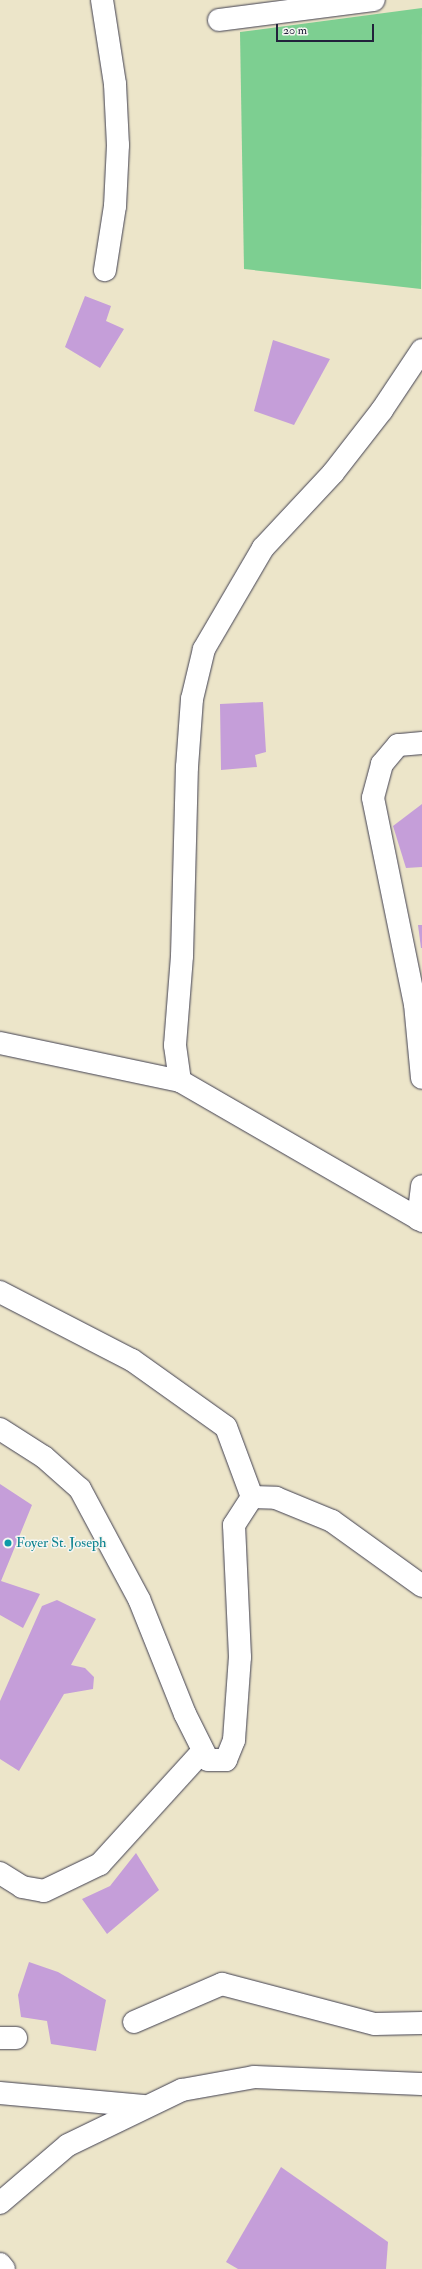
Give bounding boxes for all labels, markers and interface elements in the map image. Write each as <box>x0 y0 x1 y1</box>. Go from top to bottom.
scale bar <box>278 16 376 42</box>
text: 20 m <box>283 23 307 38</box>
place label: Foyer St. Joseph <box>16 1535 106 1551</box>
marker: Foyer St. Joseph <box>3 1538 13 1548</box>

